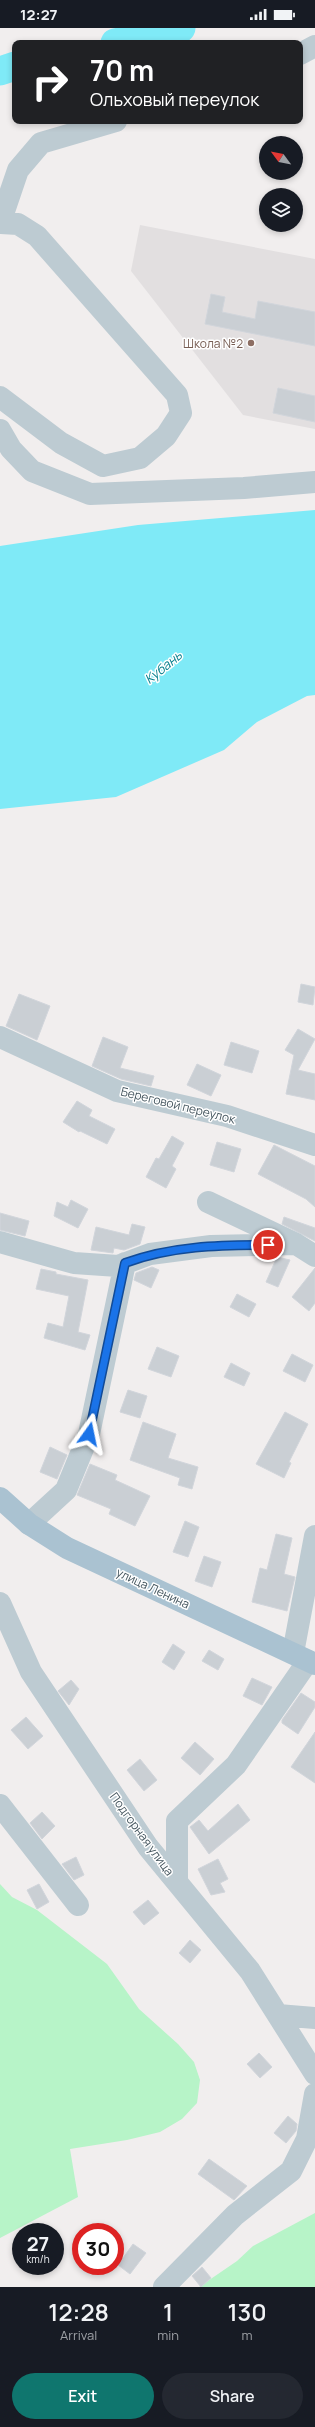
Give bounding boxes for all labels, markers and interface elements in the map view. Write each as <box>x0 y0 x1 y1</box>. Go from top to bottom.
text: 12:27 <box>20 4 58 25</box>
text: 70 m <box>90 51 154 89</box>
icon: right <box>24 56 76 108</box>
text: Ольховый переулок <box>90 87 259 111</box>
north arrow <box>259 136 303 180</box>
map controls <box>259 136 303 232</box>
button: layers <box>259 188 303 232</box>
place label: Школа №2 <box>183 335 243 352</box>
marker: Школа №2 <box>246 338 256 348</box>
water label: Кубань <box>140 646 186 688</box>
street label: Береговой переулок <box>119 1083 238 1128</box>
pin <box>251 1228 285 1262</box>
icon: arrive <box>257 1234 279 1256</box>
position arrow <box>68 1413 110 1455</box>
street label: улица Ленина <box>113 1564 193 1612</box>
street label: Подгорная улица <box>106 1789 178 1879</box>
speed limit sign: 30 <box>72 2223 124 2275</box>
text: 27 <box>27 2230 49 2257</box>
text: km/h <box>26 2252 50 2266</box>
text: 12:28 <box>48 2295 109 2328</box>
text: 1 <box>163 2295 173 2328</box>
text: 130 <box>227 2295 267 2328</box>
text: Arrival <box>60 2326 97 2344</box>
text: min <box>157 2326 179 2344</box>
text: m <box>242 2326 253 2344</box>
button: Exit <box>12 2373 154 2419</box>
button: Share <box>162 2373 303 2419</box>

